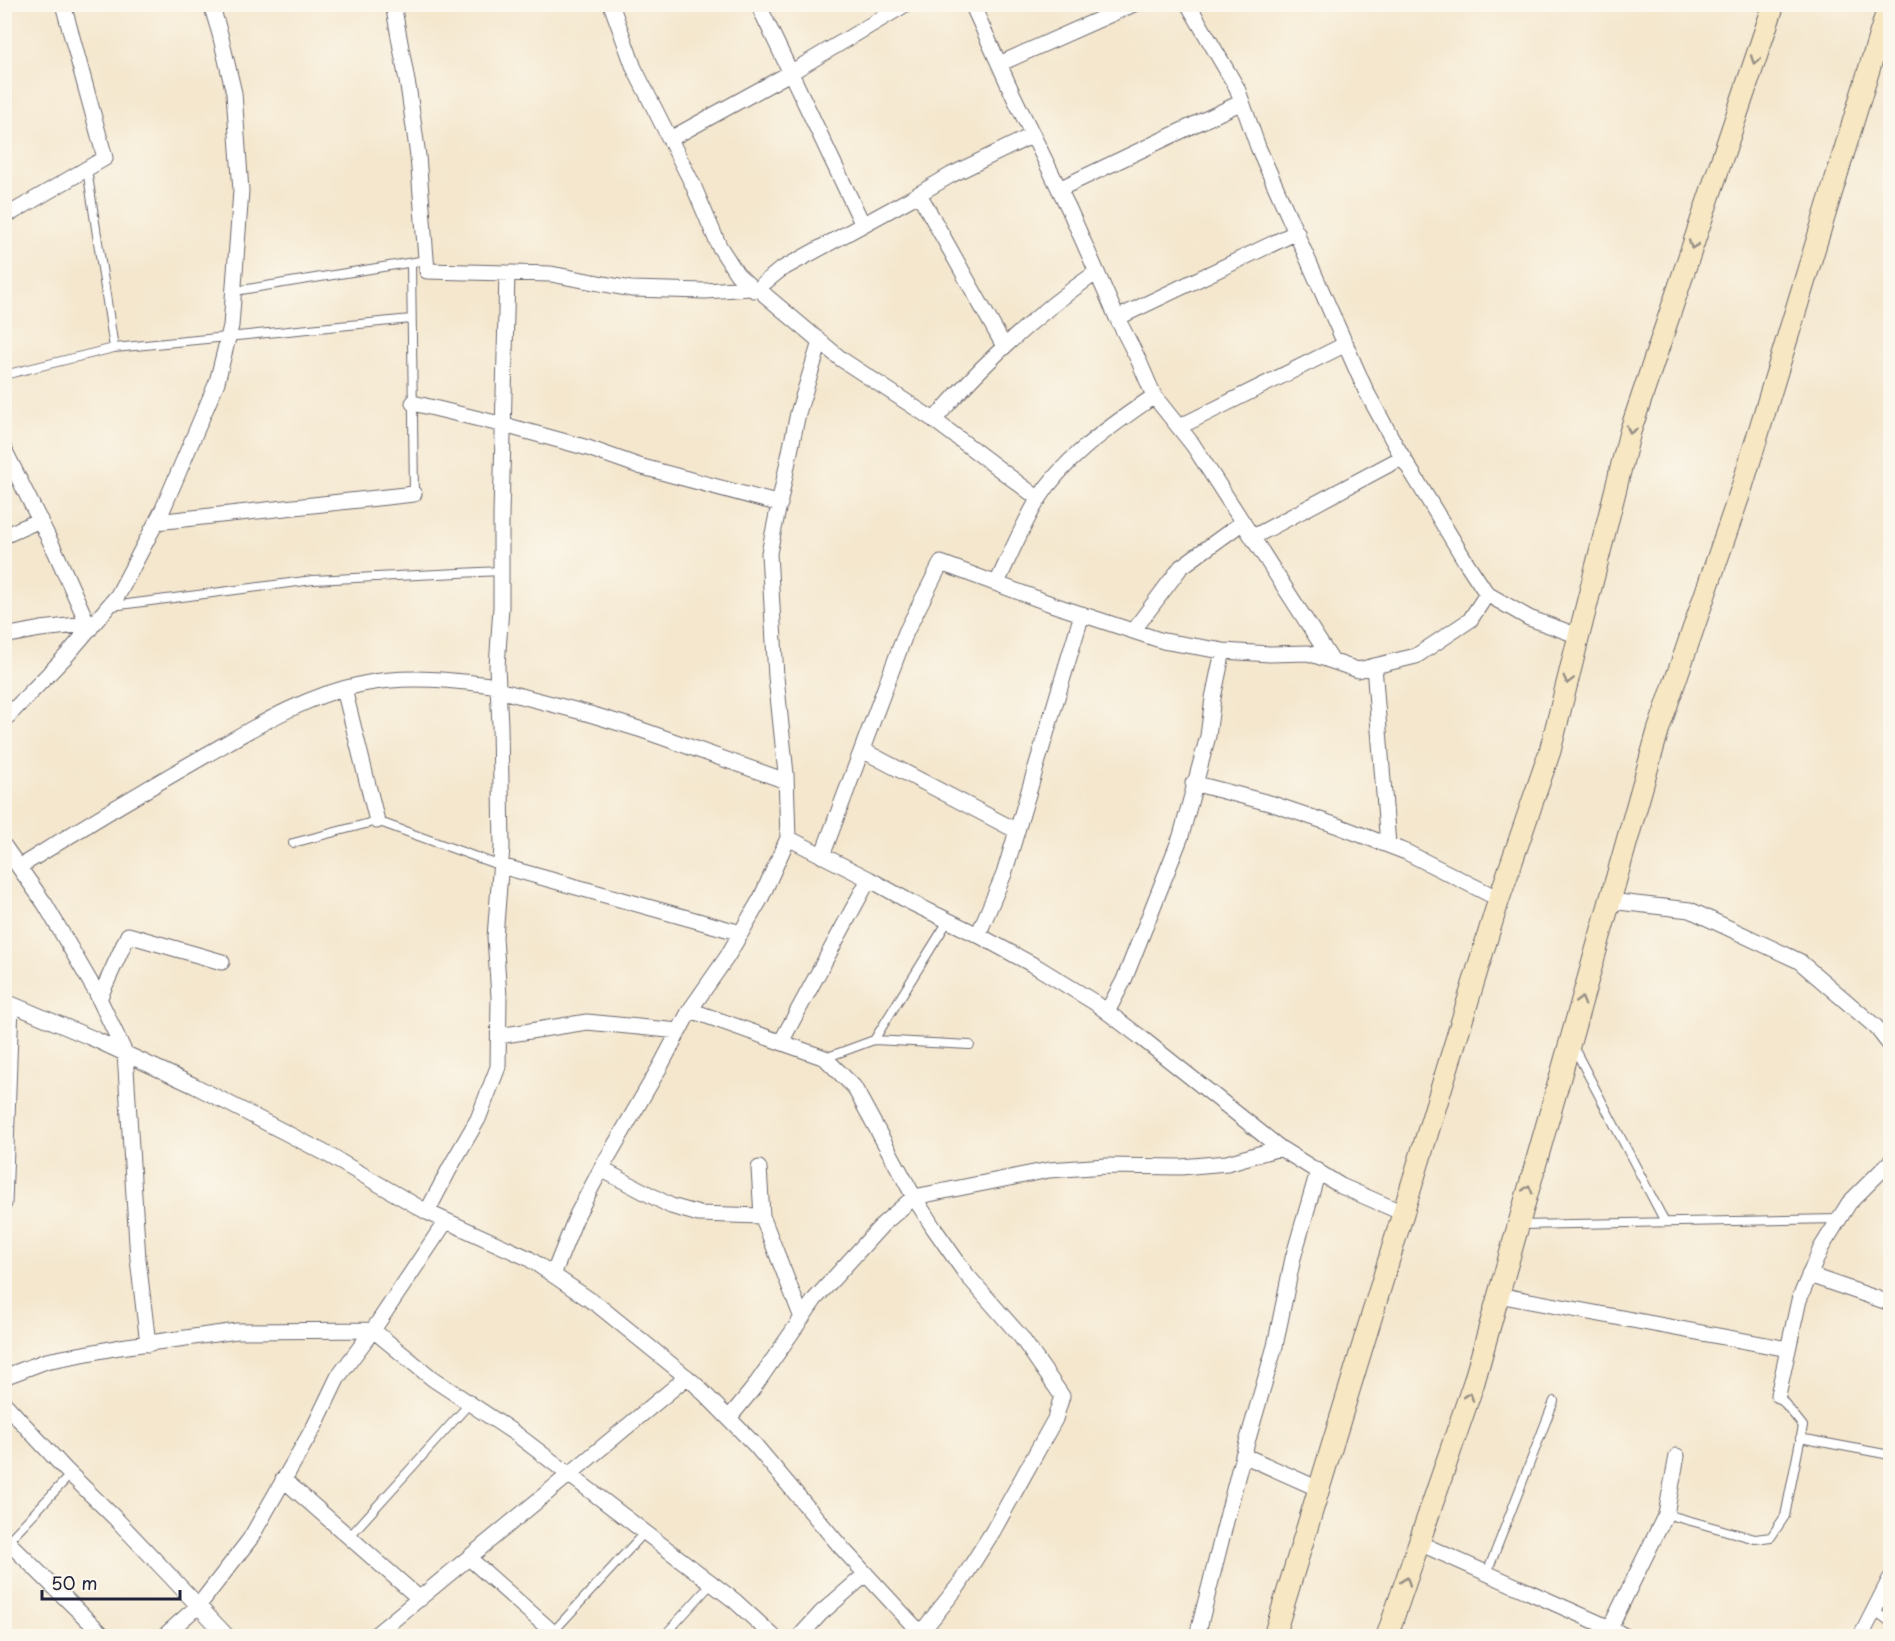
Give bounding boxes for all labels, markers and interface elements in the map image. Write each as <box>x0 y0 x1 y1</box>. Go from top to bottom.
one-way arrow <box>1750 54 1763 65</box>
one-way arrow <box>1688 239 1700 250</box>
one-way arrow <box>1626 424 1638 435</box>
one-way arrow <box>1562 674 1575 684</box>
one-way arrow <box>1574 996 1586 1007</box>
one-way arrow <box>1521 1184 1533 1195</box>
one-way arrow <box>1461 1391 1474 1402</box>
scale bar <box>42 1563 180 1601</box>
text: 50 m <box>51 1569 98 1596</box>
one-way arrow <box>1399 1576 1411 1587</box>

